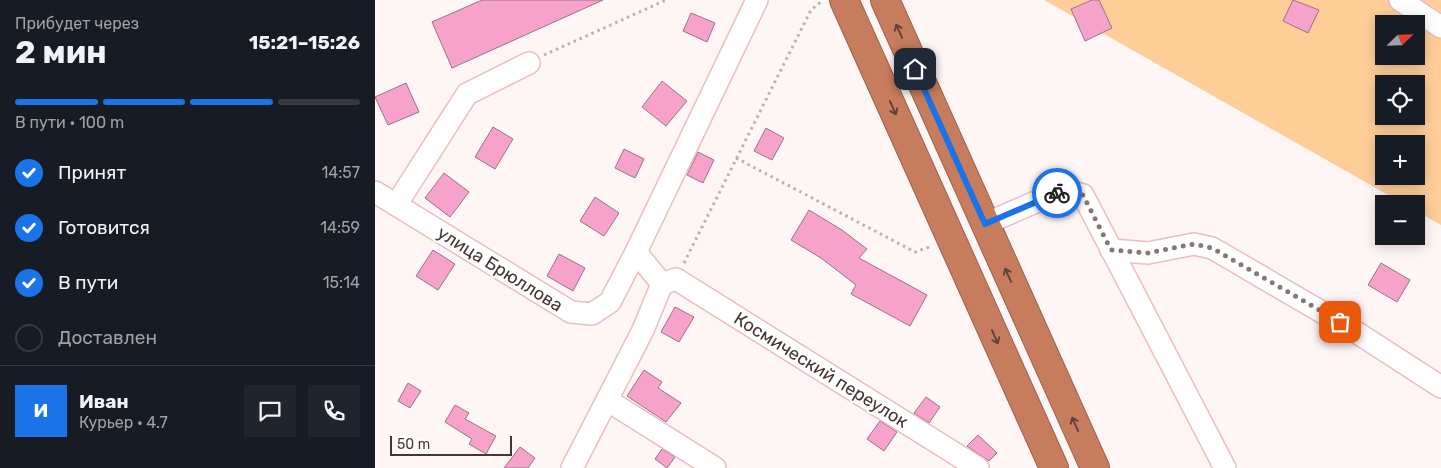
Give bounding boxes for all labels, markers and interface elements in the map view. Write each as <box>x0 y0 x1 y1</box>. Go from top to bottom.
text: Прибудет через <box>15 14 139 33</box>
north arrow <box>1375 15 1425 65</box>
map controls <box>1375 15 1425 245</box>
one-way arrow <box>893 24 903 39</box>
text: 15:21–15:26 <box>249 31 360 54</box>
text: 2 мин <box>15 33 107 71</box>
pin <box>894 48 936 90</box>
icon: home <box>901 55 929 83</box>
button: locate <box>1375 75 1425 125</box>
one-way arrow <box>888 100 898 115</box>
text: В пути · 100 m <box>15 113 124 132</box>
button: + <box>1375 135 1425 185</box>
icon: check <box>15 159 43 187</box>
text: Принят <box>58 161 126 184</box>
text: 14:57 <box>321 163 360 182</box>
courier <box>1032 168 1082 218</box>
icon: bike <box>1043 179 1071 207</box>
button: − <box>1375 195 1425 245</box>
icon: check <box>15 214 43 242</box>
text: Готовится <box>58 216 150 239</box>
text: 14:59 <box>320 218 360 237</box>
street label: улица Брюллова <box>433 222 567 316</box>
one-way arrow <box>1003 268 1013 283</box>
icon: check <box>15 269 43 297</box>
text: В пути <box>58 271 118 294</box>
text: 15:14 <box>323 273 360 292</box>
pin <box>1319 301 1361 343</box>
street label: Космический переулок <box>730 307 912 433</box>
icon: bag <box>1326 308 1354 336</box>
text: Доставлен <box>58 326 157 349</box>
one-way arrow <box>991 329 1000 344</box>
button: chat <box>244 385 296 437</box>
button: phone <box>308 385 360 437</box>
text: Иван <box>79 390 129 413</box>
text: И <box>34 399 48 422</box>
text: Курьер · 4.7 <box>79 413 168 432</box>
one-way arrow <box>1069 417 1079 432</box>
scale bar <box>390 433 513 456</box>
text: 50 m <box>397 436 430 453</box>

